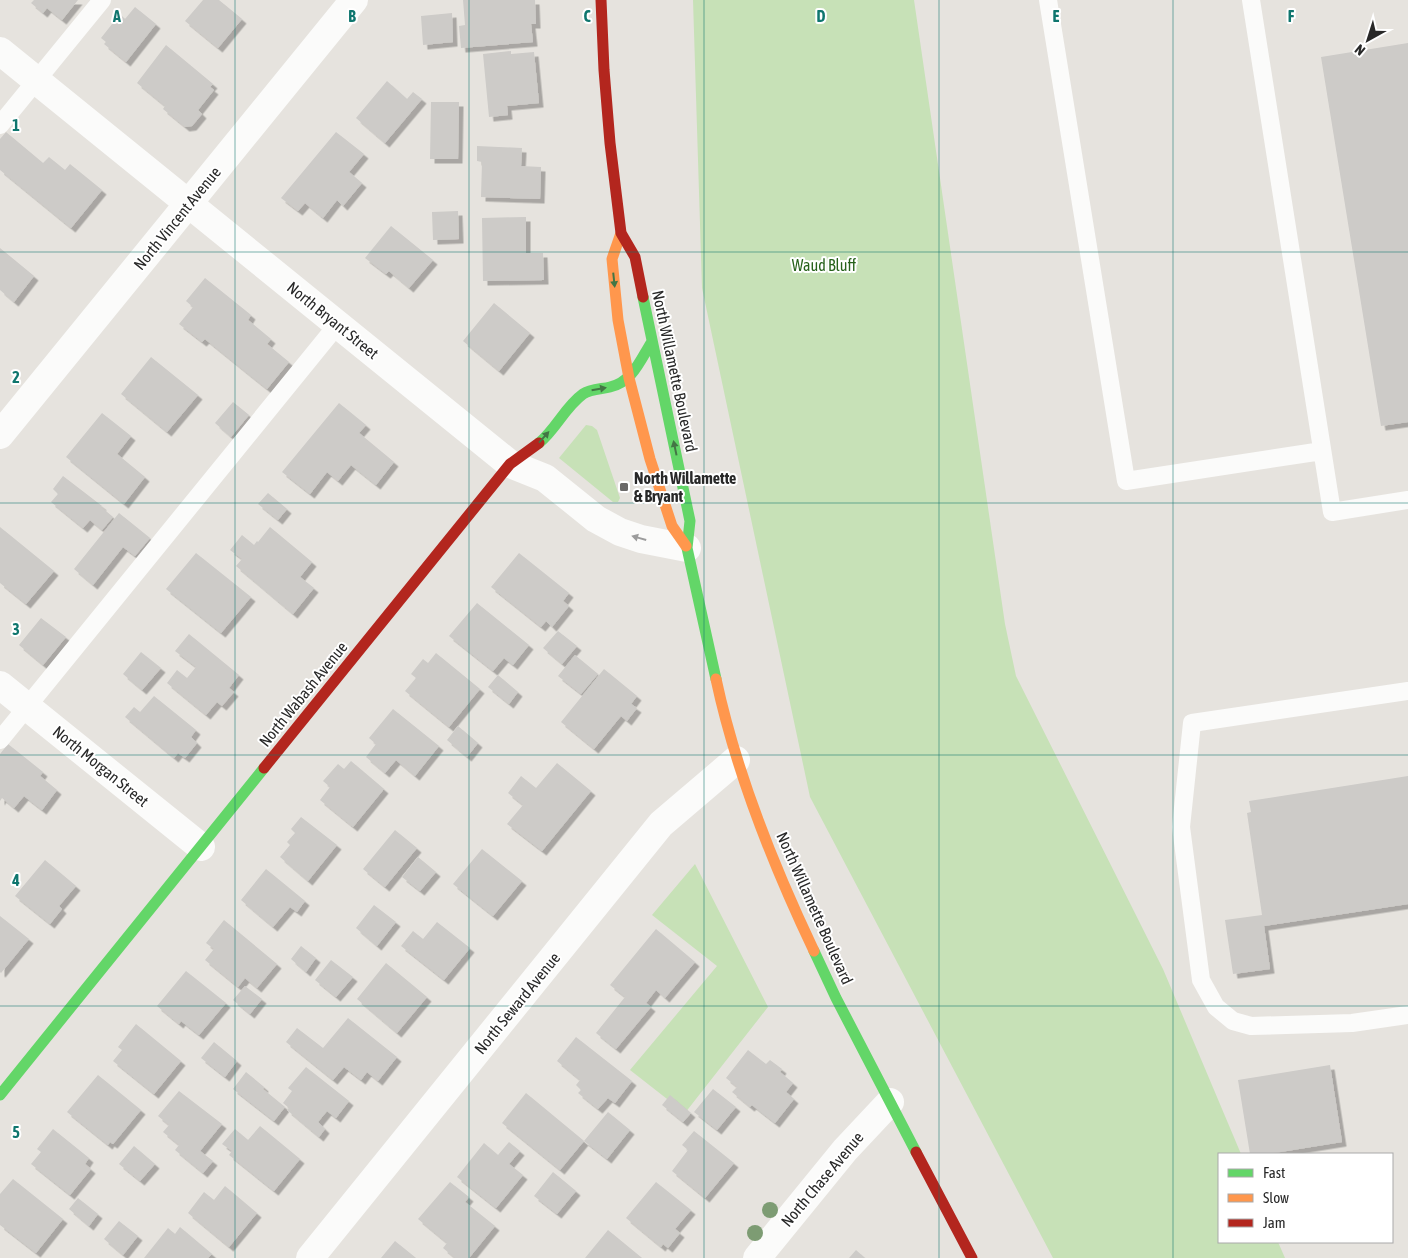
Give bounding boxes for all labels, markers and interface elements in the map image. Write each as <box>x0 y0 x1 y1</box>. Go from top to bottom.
text: A <box>112 7 121 25</box>
text: B <box>348 7 356 25</box>
text: C <box>583 7 591 25</box>
text: D <box>817 7 826 25</box>
text: E <box>1053 7 1060 25</box>
text: F <box>1288 7 1295 25</box>
north arrow <box>1343 15 1393 65</box>
text: N <box>1352 41 1368 59</box>
text: 1 <box>12 116 20 134</box>
street label: North Vincent Avenue <box>130 163 224 273</box>
park label: Waud Bluff <box>792 256 856 274</box>
one-way arrow <box>610 273 618 289</box>
street label: North Bryant Street <box>283 278 382 363</box>
street label: North Willamette Boulevard <box>649 289 701 453</box>
text: 2 <box>12 368 20 386</box>
one-way arrow <box>592 385 608 393</box>
one-way arrow <box>539 431 550 443</box>
one-way arrow <box>671 441 679 456</box>
place label: North Willamette & Bryant <box>634 469 736 505</box>
marker: North Willamette & Bryant <box>618 481 630 493</box>
one-way arrow <box>632 533 647 541</box>
text: 3 <box>12 620 20 638</box>
street label: North Wabash Avenue <box>255 638 351 750</box>
street label: North Morgan Street <box>49 722 153 811</box>
street label: North Willamette Boulevard <box>773 829 857 987</box>
text: 4 <box>11 871 20 889</box>
street label: North Seward Avenue <box>471 949 563 1057</box>
text: 5 <box>12 1123 20 1141</box>
street label: North Chase Avenue <box>777 1128 867 1230</box>
legend <box>1218 1153 1393 1243</box>
text: Fast <box>1263 1164 1285 1181</box>
text: Slow <box>1263 1189 1289 1206</box>
text: Jam <box>1263 1214 1286 1231</box>

